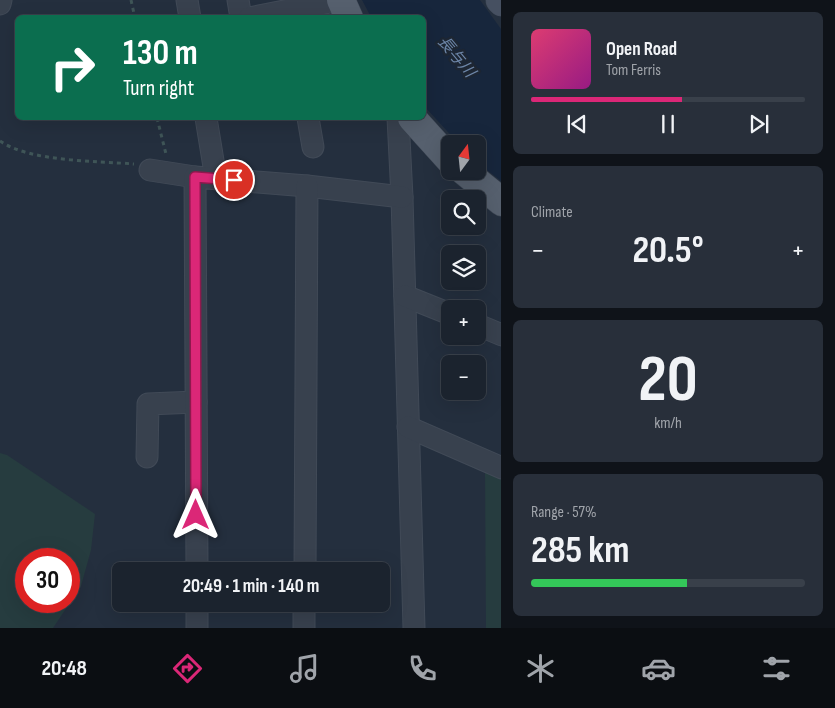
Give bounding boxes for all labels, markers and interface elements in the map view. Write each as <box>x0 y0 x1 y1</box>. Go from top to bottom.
text: 130 m <box>123 32 198 75</box>
water label: 長与川 <box>433 33 480 83</box>
icon: right <box>40 35 105 100</box>
text: Open Road <box>606 38 677 61</box>
text: Tom Ferris <box>606 61 661 80</box>
text: Turn right <box>123 75 194 102</box>
icon: previous <box>563 110 591 138</box>
icon: pause <box>654 110 682 138</box>
icon: next <box>745 110 773 138</box>
north arrow <box>441 135 486 180</box>
map controls <box>441 135 486 400</box>
pin <box>213 159 255 201</box>
icon: arrive <box>220 166 248 194</box>
button: search <box>441 190 486 235</box>
text: Climate <box>531 203 573 222</box>
text: 20.5° <box>632 228 704 273</box>
text: − <box>531 234 545 267</box>
text: + <box>791 234 805 267</box>
button: layers <box>441 245 486 290</box>
button: + <box>441 300 486 345</box>
text: 20 <box>638 342 698 420</box>
button: − <box>441 355 486 400</box>
text: km/h <box>654 414 682 433</box>
position arrow <box>169 488 221 540</box>
text: Range · 57% <box>531 503 597 522</box>
text: 285 km <box>531 528 629 573</box>
speed limit sign: 30 <box>15 548 80 613</box>
text: 20:49 · 1 min · 140 m <box>183 575 319 598</box>
icon: directions <box>170 651 205 686</box>
icon: music <box>287 651 322 686</box>
icon: phone <box>405 651 440 686</box>
icon: climate <box>523 651 558 686</box>
icon: car <box>641 651 676 686</box>
icon: filters <box>759 651 794 686</box>
text: 20:48 <box>41 655 87 682</box>

